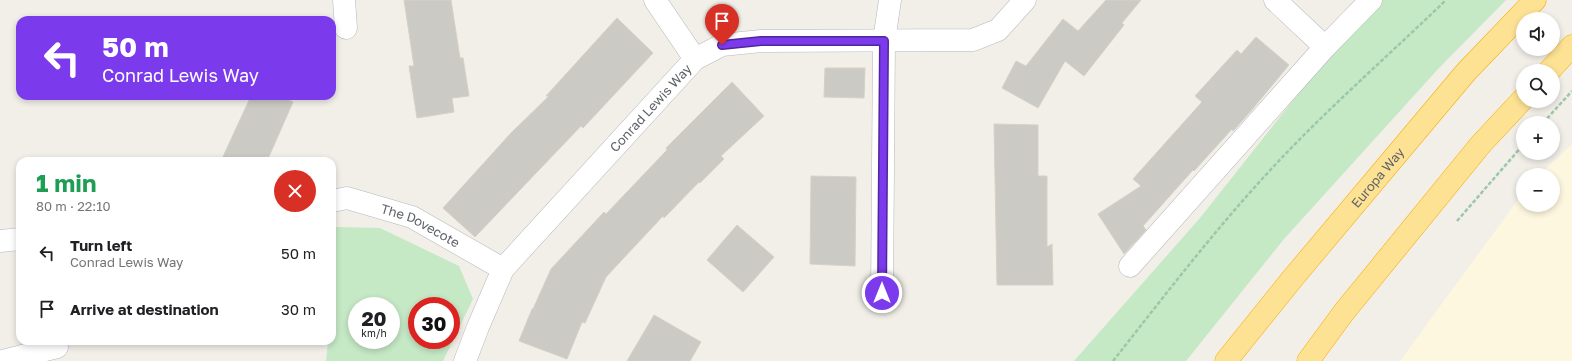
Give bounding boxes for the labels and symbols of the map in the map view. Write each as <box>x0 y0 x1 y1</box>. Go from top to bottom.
pin <box>705 4 739 45</box>
street label: Conrad Lewis Way <box>606 60 695 155</box>
street label: Europa Way <box>1348 144 1408 211</box>
street label: The Dovecote <box>379 200 463 251</box>
position arrow <box>861 272 903 314</box>
speed limit sign: 30 <box>408 297 460 349</box>

